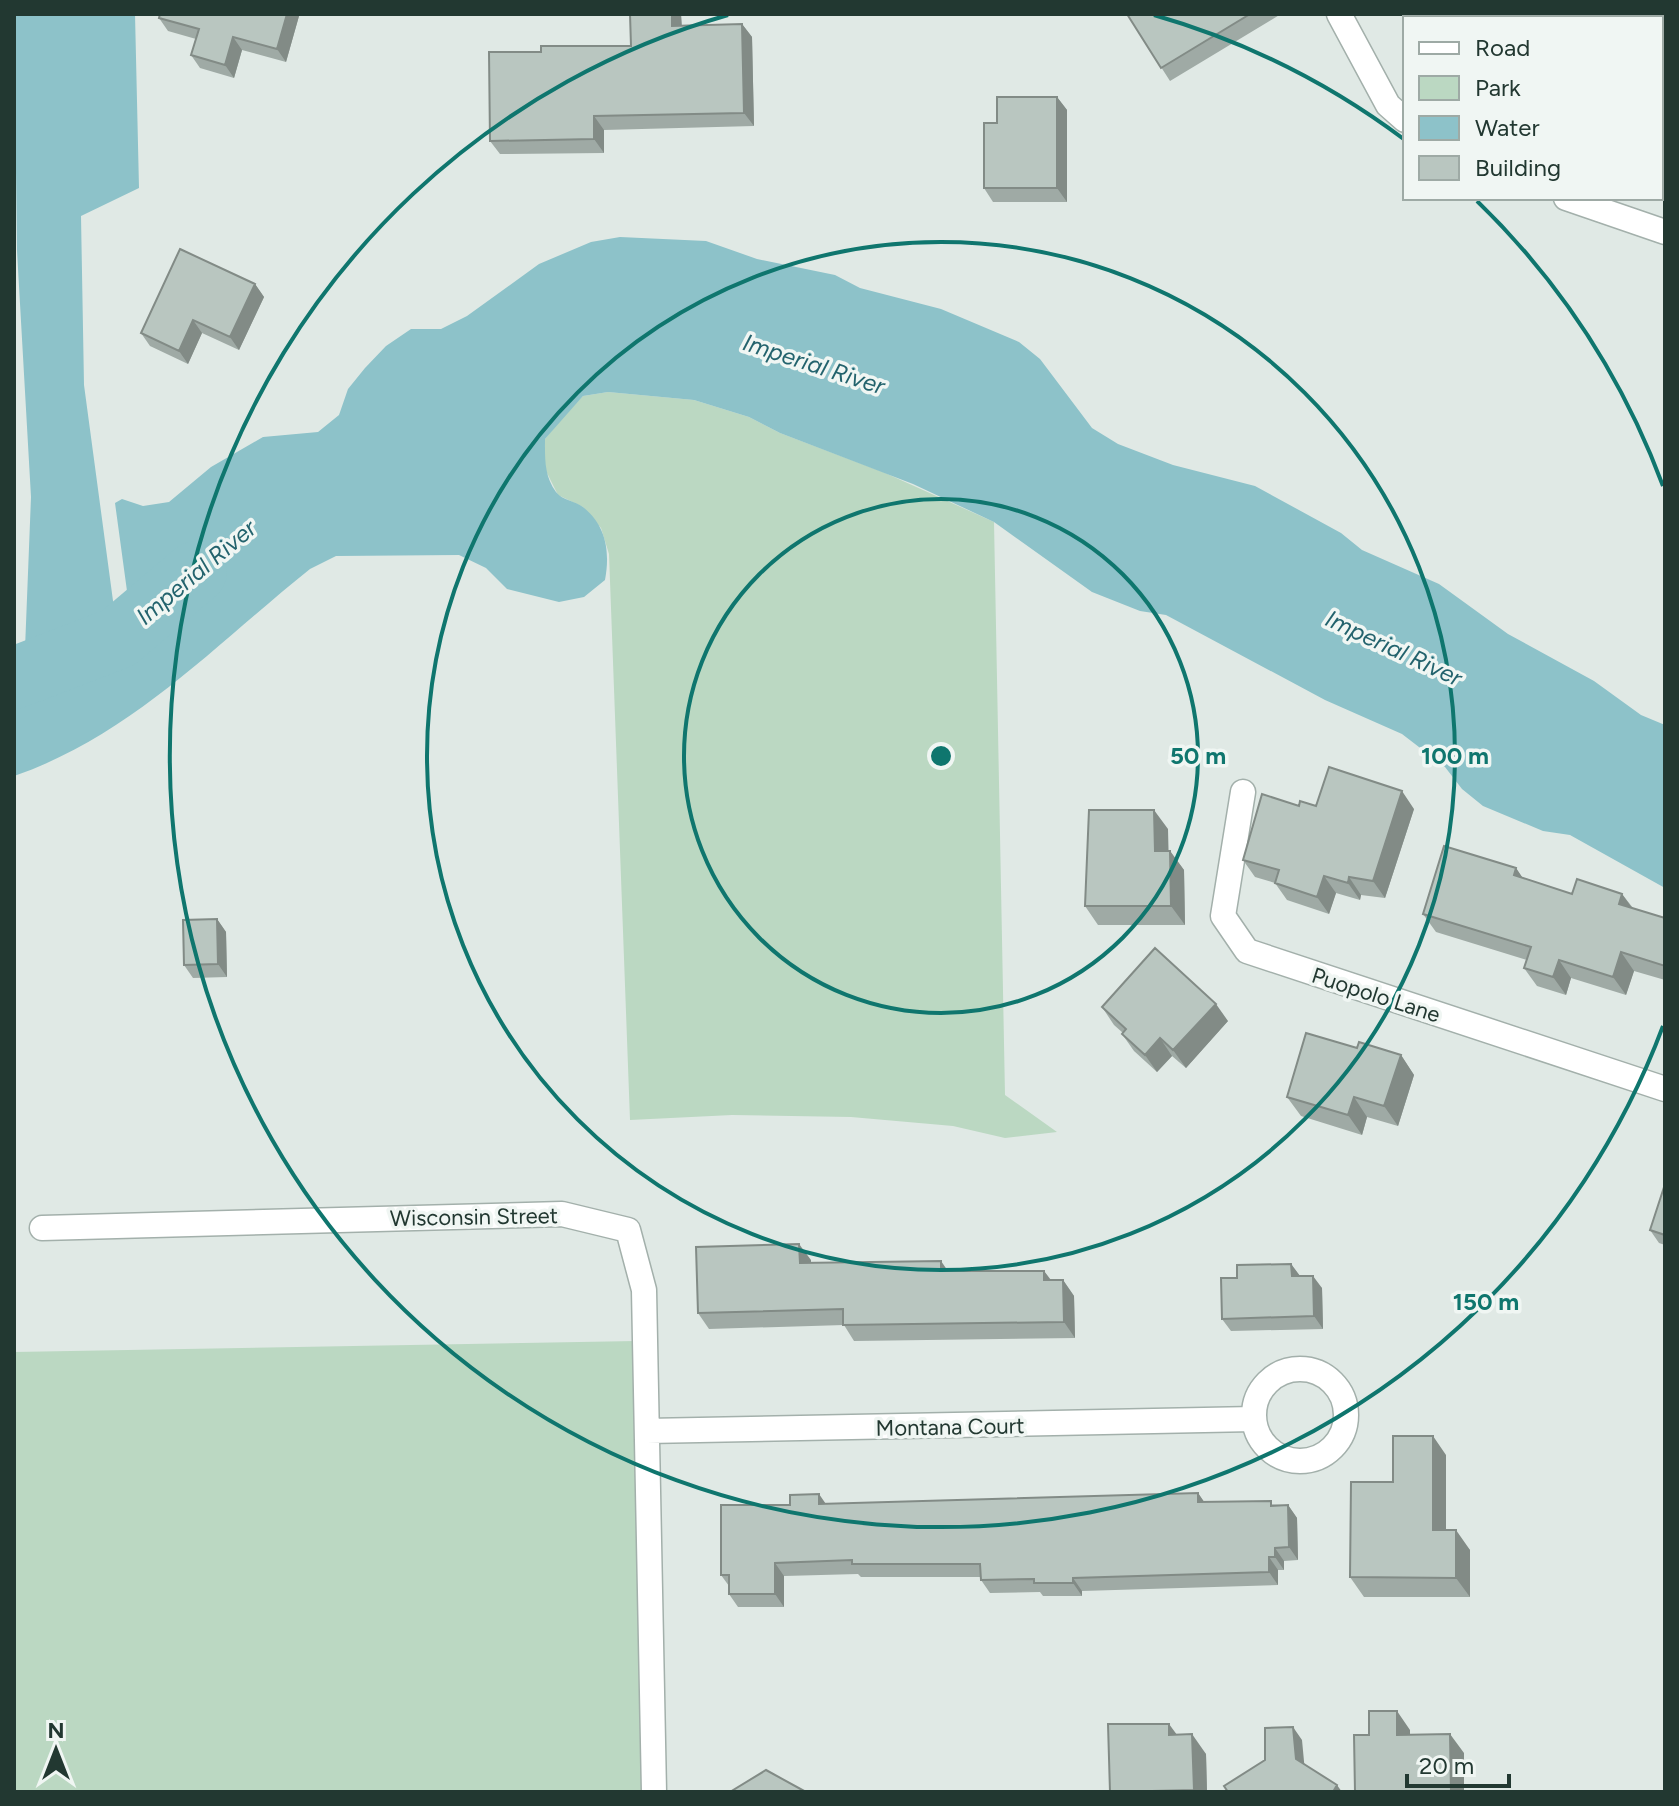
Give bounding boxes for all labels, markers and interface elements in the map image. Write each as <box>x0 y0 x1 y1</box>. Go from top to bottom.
legend <box>1403 16 1663 200</box>
text: Road <box>1475 33 1530 62</box>
text: Park <box>1475 73 1521 102</box>
text: Water <box>1475 113 1540 142</box>
text: Building <box>1475 153 1561 182</box>
water label: Imperial River <box>739 327 889 401</box>
water label: Imperial River <box>130 513 262 631</box>
water label: Imperial River <box>1321 604 1468 693</box>
text: 50 m <box>1170 741 1226 770</box>
text: 100 m <box>1421 741 1489 770</box>
centre of rings <box>927 742 955 770</box>
street label: Puopolo Lane <box>1308 962 1444 1028</box>
street label: Wisconsin Street <box>390 1202 558 1232</box>
text: 150 m <box>1453 1287 1519 1316</box>
street label: Montana Court <box>875 1412 1025 1442</box>
north arrow <box>16 1710 96 1790</box>
text: N <box>47 1717 65 1744</box>
scale bar <box>1407 1738 1509 1788</box>
text: 20 m <box>1419 1751 1474 1780</box>

